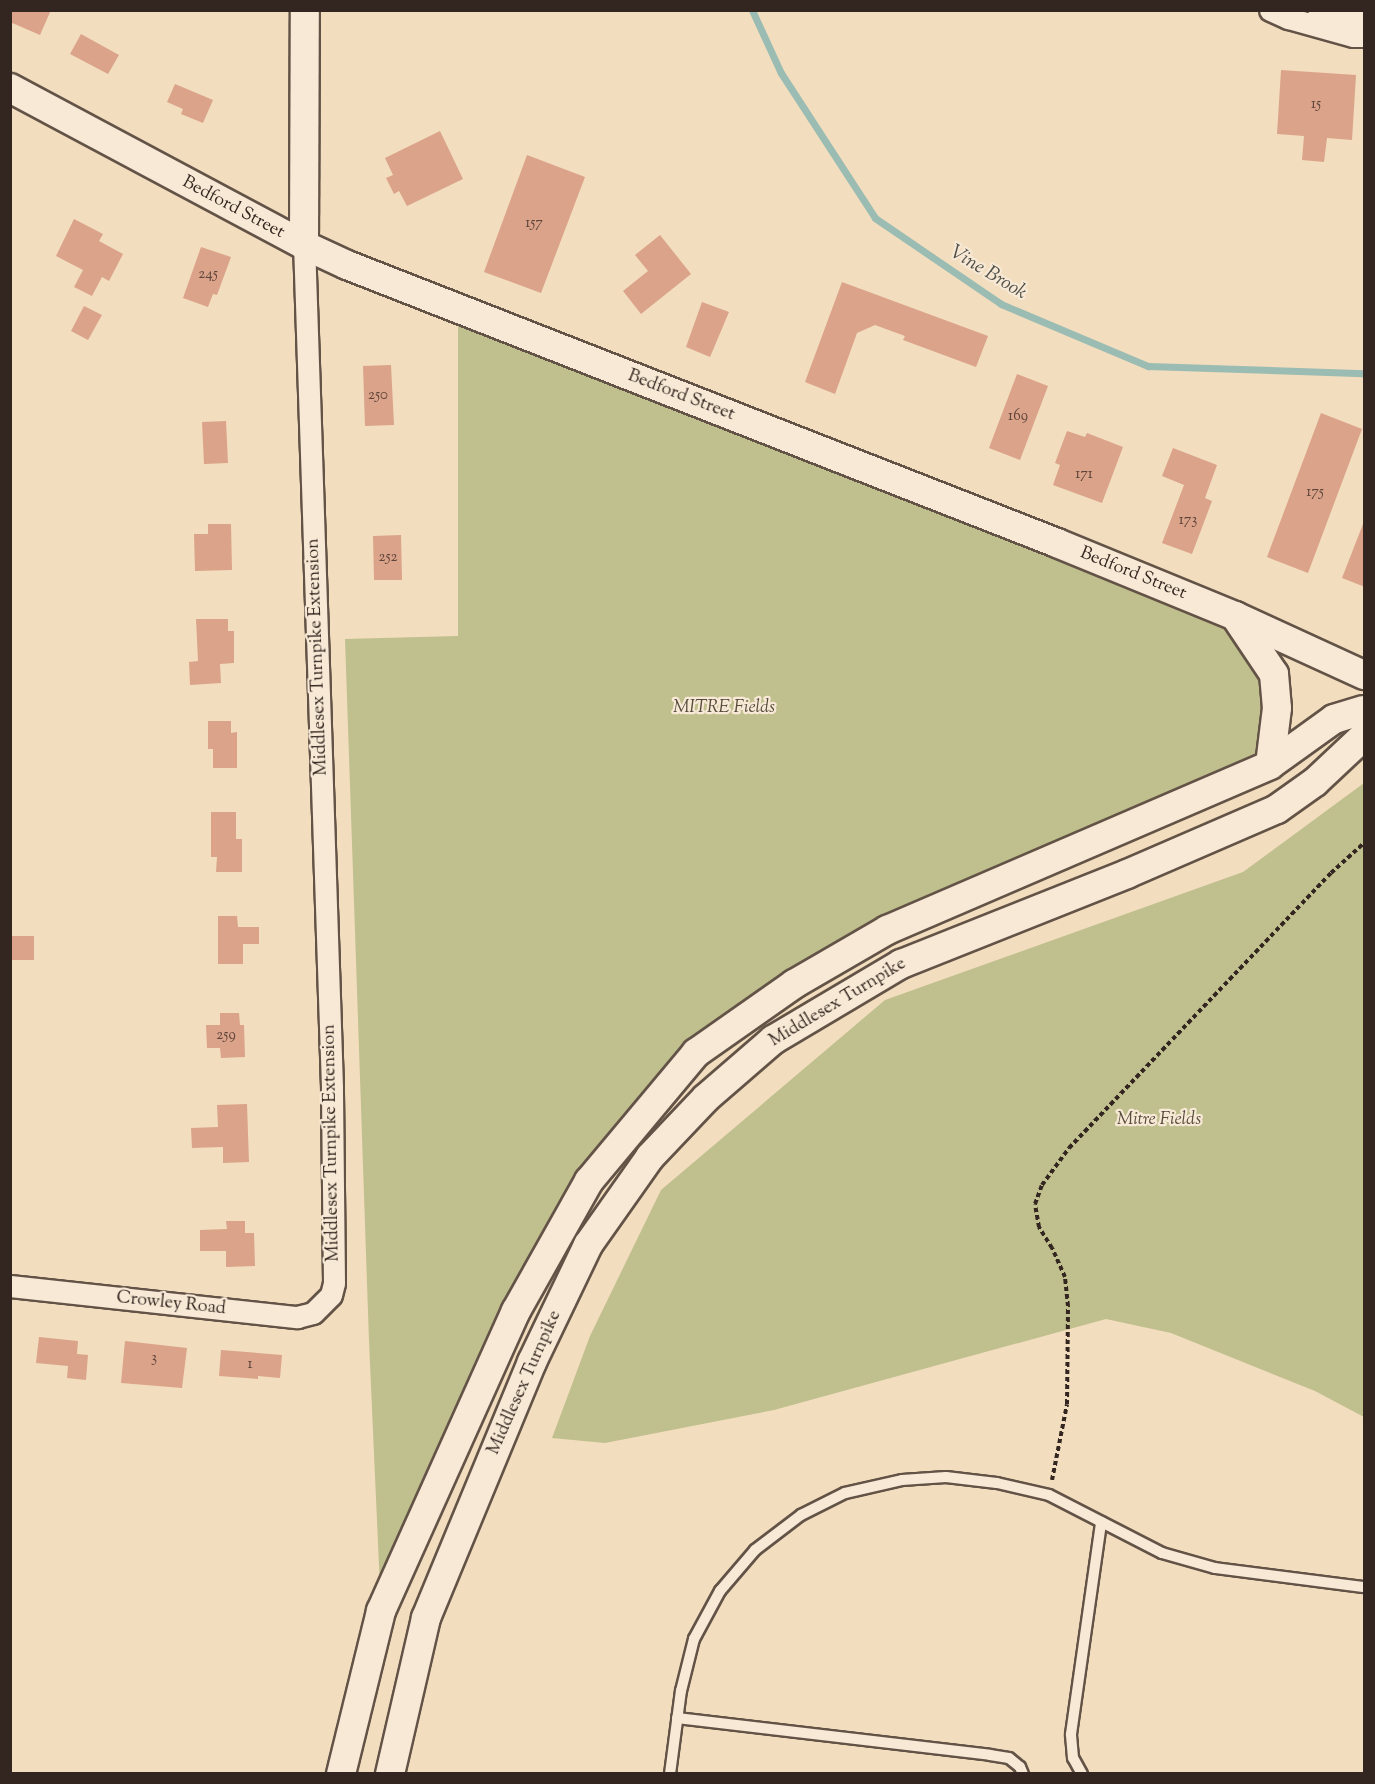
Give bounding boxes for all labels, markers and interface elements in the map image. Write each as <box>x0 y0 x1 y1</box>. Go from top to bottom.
house number: 15 <box>1311 96 1321 114</box>
street label: Bedford Street <box>178 172 288 244</box>
house number: 157 <box>525 215 543 233</box>
water label: Vine Brook <box>945 241 1031 305</box>
house number: 245 <box>198 266 218 284</box>
street label: Bedford Street <box>624 366 738 426</box>
house number: 250 <box>368 387 388 405</box>
house number: 169 <box>1008 408 1028 426</box>
house number: 171 <box>1075 466 1093 484</box>
house number: 175 <box>1306 484 1324 502</box>
house number: 173 <box>1179 512 1197 530</box>
street label: Middlesex Turnpike Extension <box>303 538 333 776</box>
street label: Bedford Street <box>1077 543 1189 605</box>
house number: 252 <box>378 549 398 567</box>
park label: MITRE Fields <box>673 697 775 719</box>
street label: Middlesex Turnpike <box>766 954 910 1052</box>
street label: Middlesex Turnpike Extension <box>319 1024 345 1262</box>
house number: 259 <box>216 1027 236 1045</box>
park label: Mitre Fields <box>1117 1109 1201 1131</box>
street label: Crowley Road <box>115 1288 227 1320</box>
street label: Middlesex Turnpike <box>484 1308 566 1458</box>
house number: 3 <box>151 1350 157 1368</box>
house number: 1 <box>247 1356 253 1374</box>

